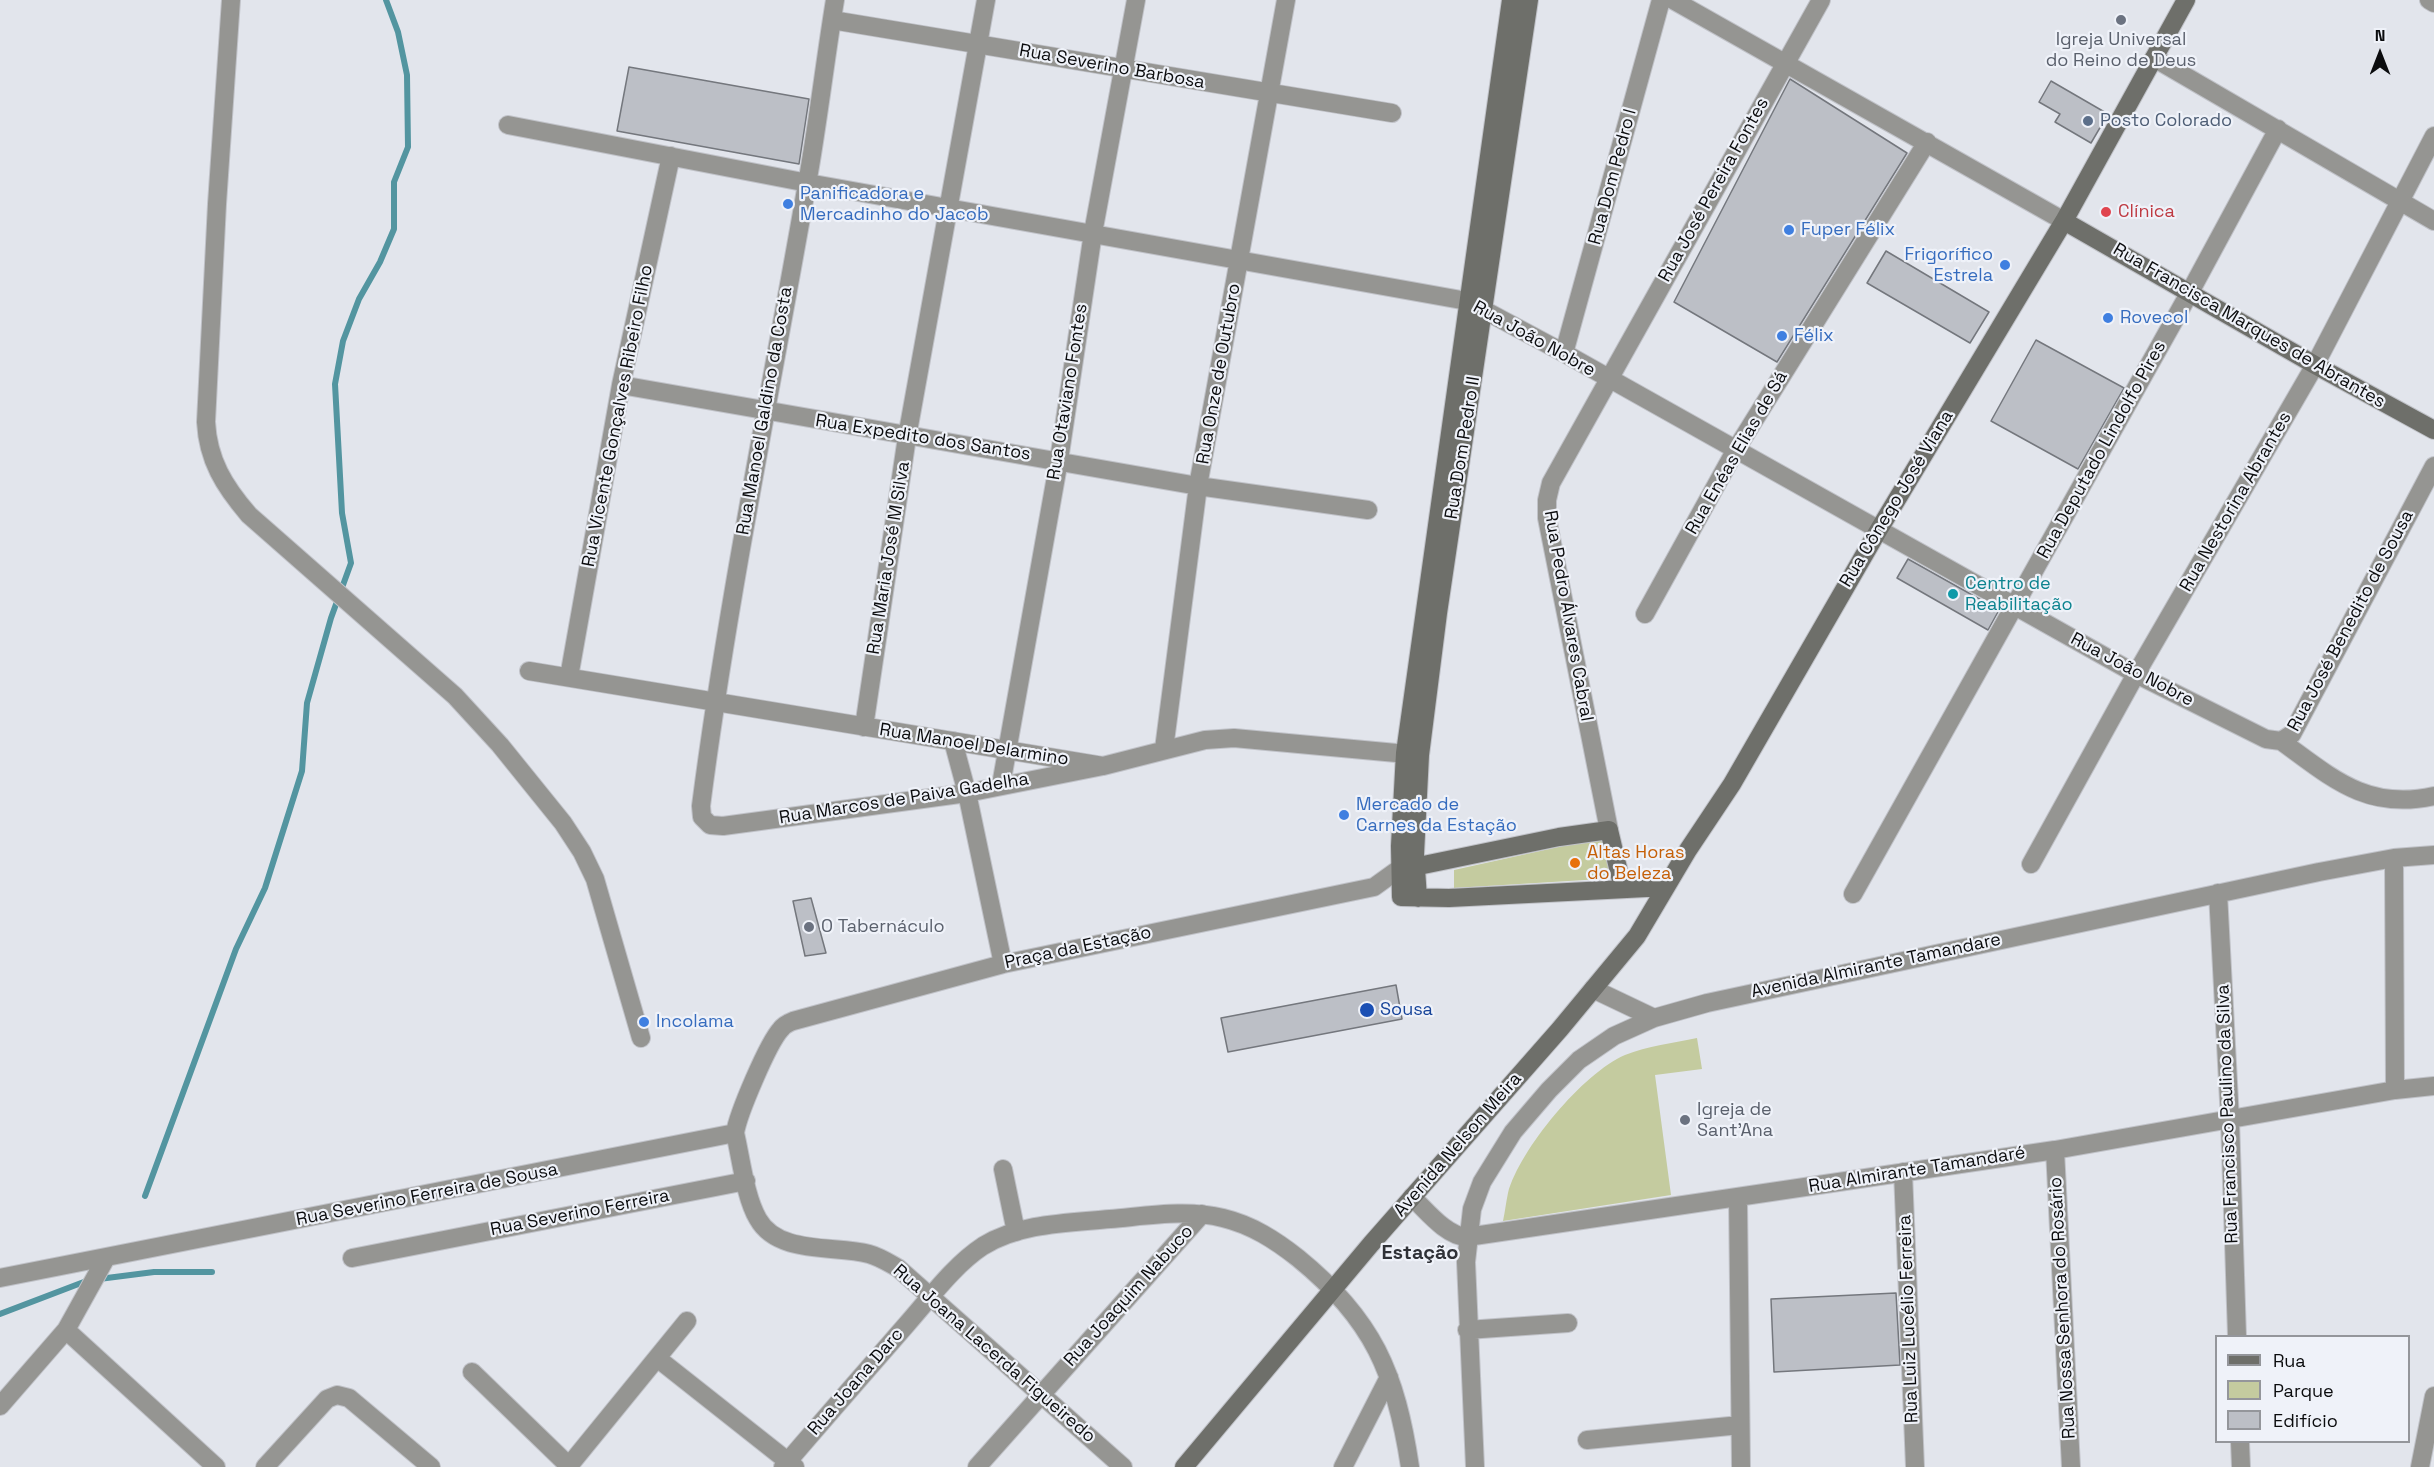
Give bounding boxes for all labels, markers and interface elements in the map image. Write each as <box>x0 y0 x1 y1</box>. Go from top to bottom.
marker: Igreja Universal do Reino de Deus <box>2114 13 2128 27</box>
north arrow <box>2350 24 2410 84</box>
text: N <box>2375 25 2385 46</box>
place label: Igreja Universal do Reino de Deus <box>2046 29 2196 72</box>
street label: Rua Severino Barbosa <box>1017 40 1207 94</box>
street label: Rua José Pereira Fontes <box>1654 94 1774 286</box>
street label: Rua Dom Pedro I <box>1584 107 1642 247</box>
place label: Posto Colorado <box>2100 110 2232 132</box>
marker: Posto Colorado <box>2081 114 2095 128</box>
place label: Panificadora e Mercadinho do Jacob <box>800 183 989 226</box>
marker: Panificadora e Mercadinho do Jacob <box>781 197 795 211</box>
place label: Clínica <box>2118 201 2175 223</box>
marker: Clínica <box>2099 205 2113 219</box>
place label: Fuper Félix <box>1801 219 1895 241</box>
marker: Fuper Félix <box>1782 223 1796 237</box>
street label: Rua Francisca Marques de Abrantes <box>2109 239 2389 413</box>
place label: Frigorífico Estrela <box>1904 244 1993 286</box>
marker: Frigorífico Estrela <box>1998 258 2012 272</box>
street label: Rua Vicente Gonçalves Ribeiro Filho <box>578 263 658 569</box>
street label: Rua Onze de Outubro <box>1192 282 1246 466</box>
street label: Rua Manoel Galdino da Costa <box>733 285 797 537</box>
street label: Rua João Nobre <box>1469 297 1599 381</box>
street label: Rua Otaviano Fontes <box>1043 302 1093 482</box>
place label: Rovecol <box>2120 307 2188 329</box>
marker: Rovecol <box>2101 311 2115 325</box>
place label: Félix <box>1794 325 1834 347</box>
marker: Félix <box>1775 329 1789 343</box>
street label: Rua Deputado Lindolfo Pires <box>2033 337 2171 563</box>
street label: Rua Enéas Elias de Sá <box>1681 367 1793 539</box>
street label: Rua Dom Pedro II <box>1441 375 1485 521</box>
street label: Rua Cônego José Viana <box>1836 407 1958 591</box>
street label: Rua Nestorina Abrantes <box>2176 408 2296 596</box>
street label: Rua Expedito dos Santos <box>814 410 1032 466</box>
street label: Rua Maria José M Silva <box>863 460 915 656</box>
street label: Rua José Benedito de Sousa <box>2283 507 2419 735</box>
street label: Rua Pedro Álvares Cabral <box>1539 509 1597 723</box>
place label: Centro de Reabilitação <box>1965 573 2073 616</box>
marker: Centro de Reabilitação <box>1946 587 1960 601</box>
street label: Rua João Nobre <box>2067 628 2197 712</box>
street label: Rua Manoel Delarmino <box>878 719 1070 771</box>
street label: Rua Marcos de Paiva Gadelha <box>778 769 1030 829</box>
place label: Mercado de Carnes da Estação <box>1356 794 1517 836</box>
marker: Mercado de Carnes da Estação <box>1337 808 1351 822</box>
place label: Altas Horas do Beleza <box>1587 842 1685 884</box>
marker: Altas Horas do Beleza <box>1568 856 1582 870</box>
place label: O Tabernáculo <box>821 916 945 938</box>
marker: O Tabernáculo <box>802 920 816 934</box>
street label: Praça da Estação <box>1003 922 1153 974</box>
street label: Avenida Almirante Tamandare <box>1749 929 2003 1003</box>
street label: Rua Francisco Paulino da Silva <box>2213 984 2243 1244</box>
place label: Sousa <box>1380 999 1433 1021</box>
marker: Sousa <box>1358 1001 1376 1019</box>
place label: Incolama <box>656 1011 734 1033</box>
marker: Incolama <box>637 1015 651 1029</box>
street label: Avenida Nelson Meira <box>1390 1069 1526 1221</box>
place label: Igreja de Sant'Ana <box>1697 1099 1773 1142</box>
marker: Igreja de Sant'Ana <box>1678 1113 1692 1127</box>
street label: Rua Almirante Tamandaré <box>1807 1142 2027 1198</box>
street label: Rua Severino Ferreira de Sousa <box>294 1159 560 1231</box>
street label: Rua Nossa Senhora do Rosário <box>2045 1176 2081 1440</box>
street label: Rua Severino Ferreira <box>489 1185 671 1241</box>
street label: Rua Luiz Lucélio Ferreira <box>1895 1214 1923 1424</box>
street label: Rua Joaquim Nabuco <box>1060 1221 1198 1371</box>
district label: Estação <box>1381 1242 1459 1266</box>
street label: Rua Joana Lacerda Figueiredo <box>888 1260 1100 1448</box>
street label: Rua Joana Darc <box>804 1324 908 1440</box>
legend <box>2215 1335 2410 1443</box>
text: Rua <box>2273 1349 2306 1372</box>
text: Parque <box>2273 1379 2334 1402</box>
text: Edifício <box>2273 1409 2338 1432</box>

